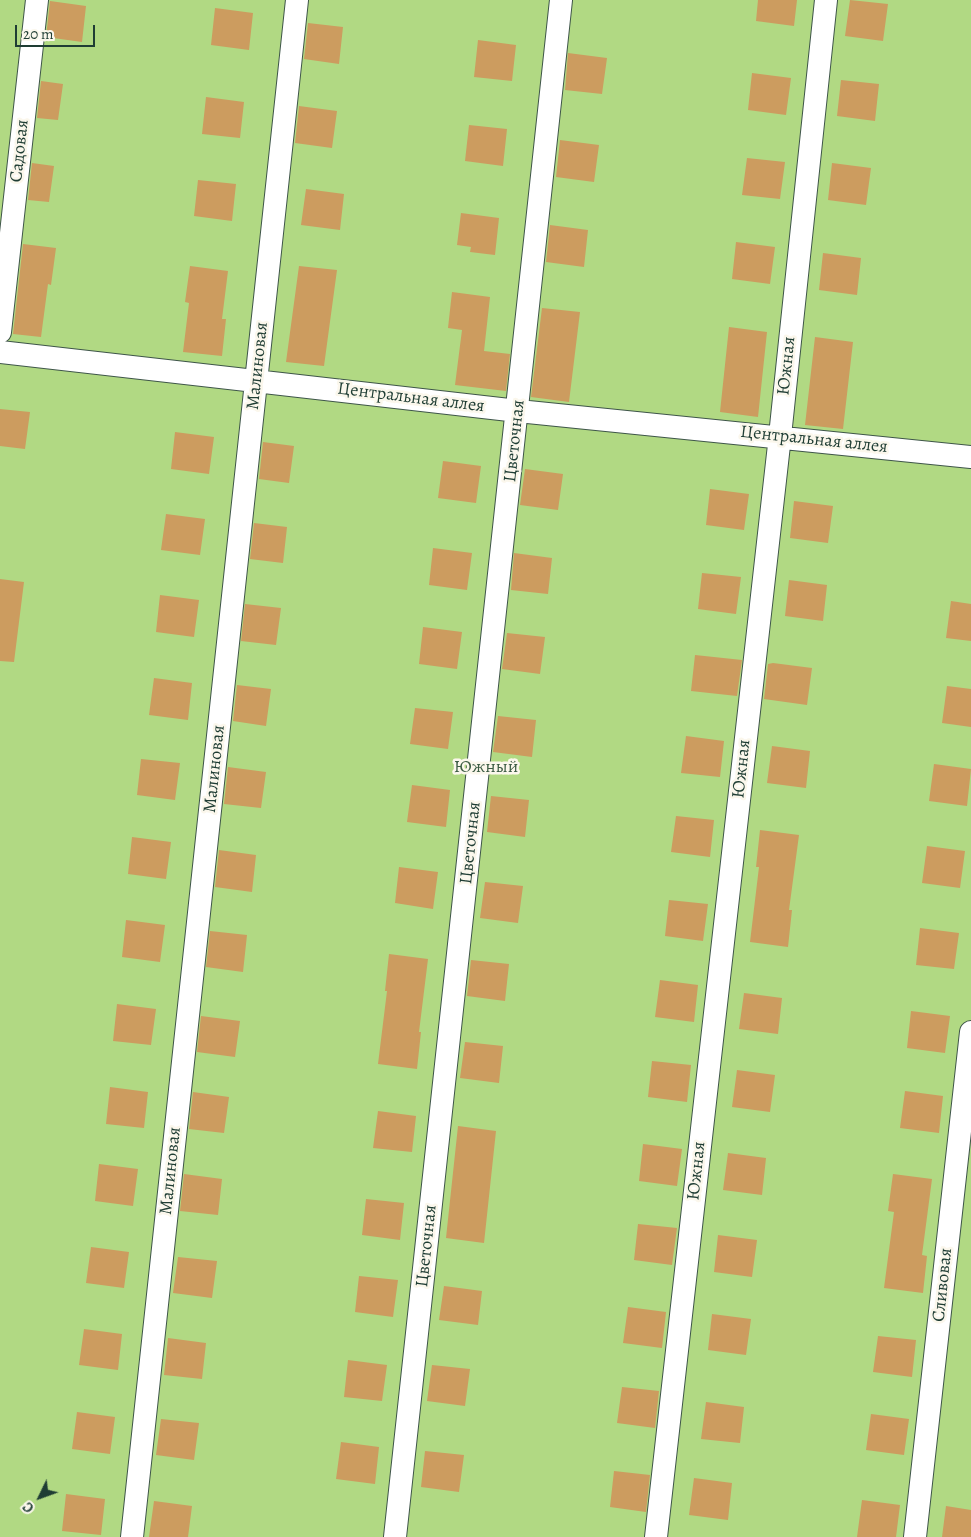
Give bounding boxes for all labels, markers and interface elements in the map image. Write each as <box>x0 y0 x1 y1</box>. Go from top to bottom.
scale bar <box>18 15 98 47</box>
text: 20 m <box>23 24 54 44</box>
street label: Садовая <box>6 119 34 183</box>
street label: Малиновая <box>243 321 273 411</box>
street label: Южная <box>773 336 801 396</box>
street label: Центральная аллея <box>336 378 486 418</box>
street label: Цветочная <box>500 399 530 483</box>
street label: Центральная аллея <box>739 422 889 458</box>
street label: Малиновая <box>200 724 230 814</box>
street label: Южная <box>728 739 756 799</box>
park label: Южный <box>454 757 518 779</box>
street label: Цветочная <box>456 801 486 885</box>
street label: Малиновая <box>156 1126 186 1216</box>
street label: Южная <box>683 1141 711 1201</box>
street label: Цветочная <box>412 1204 442 1288</box>
street label: Сливовая <box>928 1247 958 1323</box>
north arrow <box>15 1472 65 1522</box>
text: С <box>19 1498 38 1517</box>

